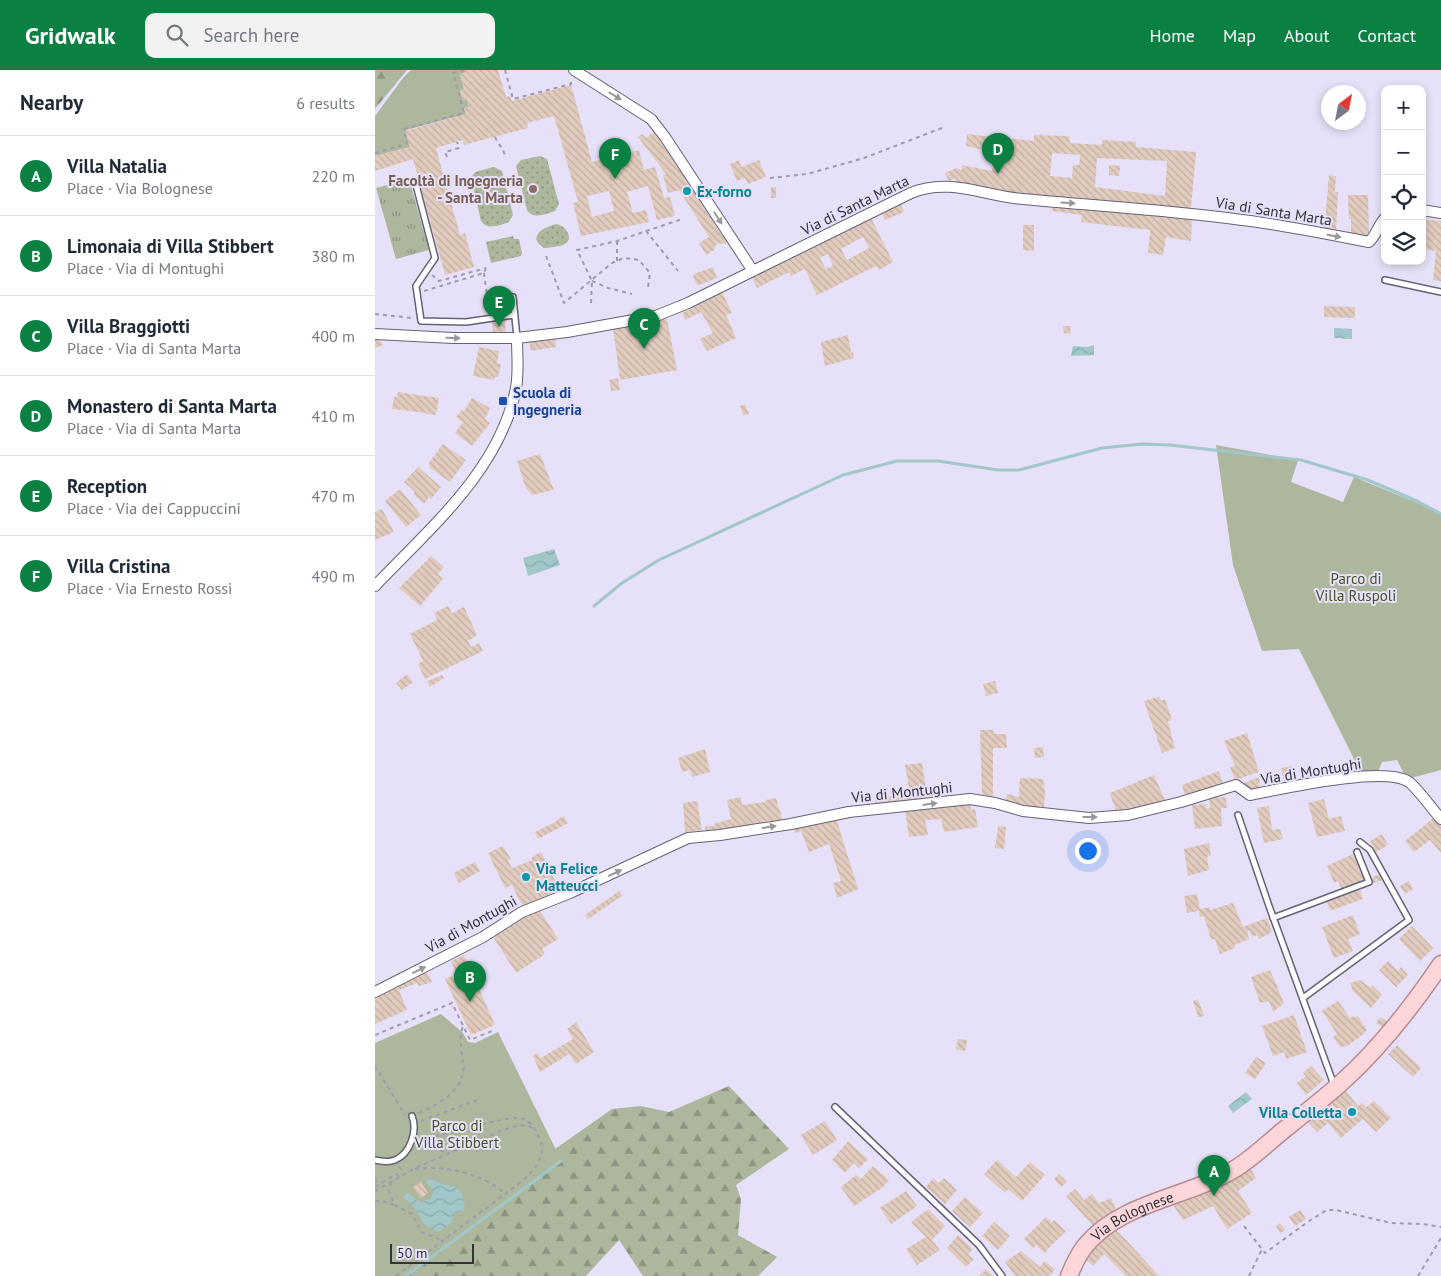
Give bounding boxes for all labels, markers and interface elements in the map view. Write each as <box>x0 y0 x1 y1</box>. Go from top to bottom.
search box <box>145 13 495 58</box>
text: Gridwalk <box>25 20 115 51</box>
icon: search <box>163 21 191 49</box>
text: Search here <box>203 23 299 47</box>
text: Home <box>1149 24 1195 47</box>
text: Map <box>1223 24 1256 47</box>
text: About <box>1284 24 1330 47</box>
text: Contact <box>1358 24 1416 47</box>
north arrow <box>1321 85 1366 130</box>
map controls <box>1381 85 1426 265</box>
button: + <box>1381 85 1426 130</box>
text: Nearby <box>20 89 83 116</box>
one-way arrow <box>609 91 622 100</box>
text: 6 results <box>296 93 355 113</box>
button: − <box>1381 130 1426 175</box>
pin: D <box>982 133 1014 174</box>
pin: F <box>599 138 631 179</box>
text: Villa Natalia <box>67 154 167 178</box>
text: A <box>31 166 41 186</box>
text: 220 m <box>312 166 355 186</box>
place label: Facoltà di Ingegneria - Santa Marta <box>388 171 523 207</box>
street label: Via di Santa Marta <box>797 171 912 240</box>
button: locate <box>1381 175 1426 220</box>
text: Place · Via Bolognese <box>67 178 213 198</box>
place label: Ex-forno <box>697 182 752 201</box>
marker: Facoltà di Ingegneria - Santa Marta <box>527 183 539 195</box>
marker: Ex-forno <box>681 185 693 197</box>
street label: Via di Santa Marta <box>1213 192 1334 230</box>
one-way arrow <box>1061 199 1077 207</box>
one-way arrow <box>713 212 723 225</box>
button: layers <box>1381 220 1426 265</box>
one-way arrow <box>1326 232 1342 240</box>
text: Limonaia di Villa Stibbert <box>67 234 274 258</box>
text: B <box>31 246 41 266</box>
text: 380 m <box>312 246 355 266</box>
text: Place · Via di Montughi <box>67 258 224 278</box>
pin: E <box>483 286 515 327</box>
pin: C <box>628 308 660 349</box>
text: Villa Braggiotti <box>67 314 190 338</box>
text: C <box>32 326 40 346</box>
text: 400 m <box>312 326 355 346</box>
one-way arrow <box>445 334 461 342</box>
text: Place · Via di Santa Marta <box>67 338 241 358</box>
place label: Scuola di Ingegneria <box>513 383 582 419</box>
text: Monastero di Santa Marta <box>67 394 277 418</box>
marker: Scuola di Ingegneria <box>497 395 509 407</box>
text: D <box>31 406 41 426</box>
text: 410 m <box>312 406 355 426</box>
text: Place · Via di Santa Marta <box>67 418 241 438</box>
text: Reception <box>67 474 147 498</box>
text: E <box>32 486 40 506</box>
text: 470 m <box>312 486 355 506</box>
text: Place · Via dei Cappuccini <box>67 498 241 518</box>
text: Villa Cristina <box>67 554 170 578</box>
text: F <box>32 566 40 586</box>
text: 490 m <box>312 566 355 586</box>
park label: Parco di Villa Ruspoli <box>1315 569 1396 605</box>
text: Place · Via Ernesto Rossi <box>67 578 232 598</box>
street label: Via di Montughi <box>1258 754 1363 788</box>
street label: Via di Montughi <box>849 777 954 807</box>
one-way arrow <box>922 800 938 808</box>
one-way arrow <box>1082 813 1098 821</box>
one-way arrow <box>761 823 777 831</box>
your location <box>1075 838 1101 864</box>
place label: Via Felice Matteucci <box>535 859 598 895</box>
one-way arrow <box>608 868 622 876</box>
marker: Via Felice Matteucci <box>520 871 532 883</box>
street label: Via di Montughi <box>421 891 520 957</box>
pin: B <box>454 961 486 1002</box>
one-way arrow <box>411 966 426 974</box>
place label: Villa Colletta <box>1258 1103 1342 1122</box>
marker: Villa Colletta <box>1346 1106 1358 1118</box>
park label: Parco di Villa Stibbert <box>414 1116 499 1152</box>
pin: A <box>1198 1155 1230 1196</box>
street label: Via Bolognese <box>1086 1187 1176 1245</box>
scale bar <box>390 1241 474 1264</box>
text: 50 m <box>397 1244 427 1262</box>

